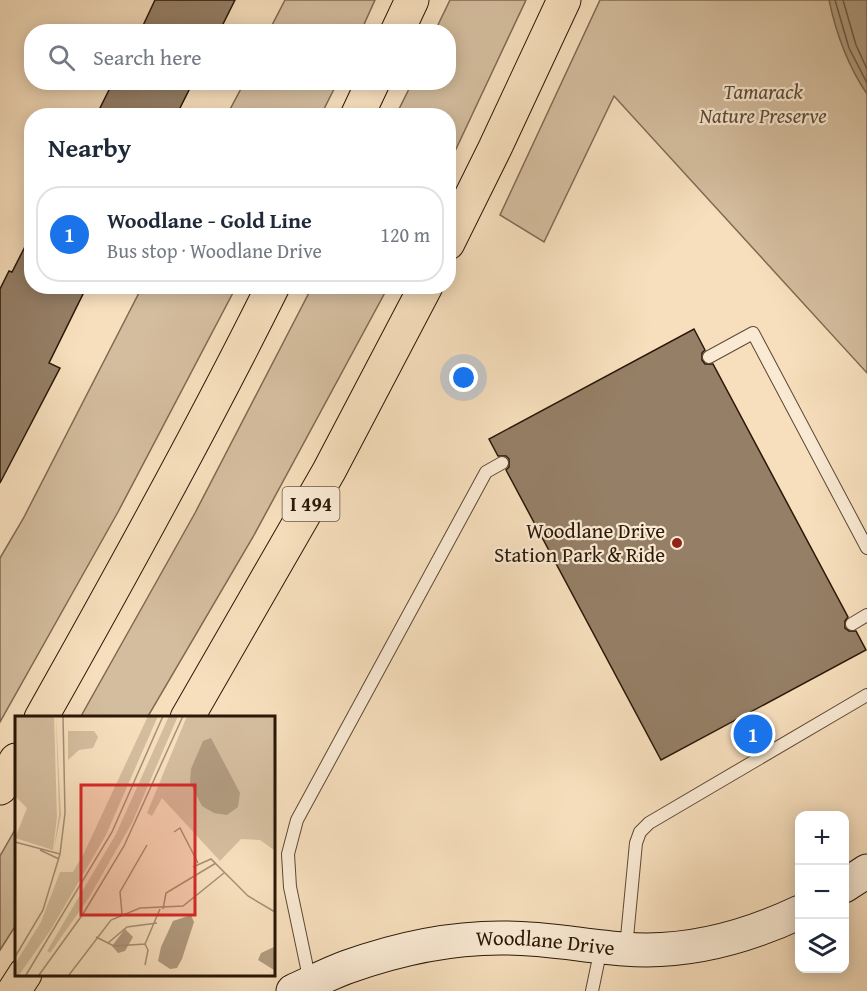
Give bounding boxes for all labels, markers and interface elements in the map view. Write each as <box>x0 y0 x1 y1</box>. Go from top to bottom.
search box <box>24 24 456 90</box>
icon: search <box>45 41 78 74</box>
text: Search here <box>93 41 202 73</box>
park label: Tamarack Nature Preserve <box>698 76 827 131</box>
text: Nearby <box>48 128 131 167</box>
text: Woodlane - Gold Line <box>107 204 312 236</box>
text: 1 <box>64 220 75 249</box>
text: 120 m <box>380 220 430 249</box>
text: Bus stop · Woodlane Drive <box>107 236 322 265</box>
your location <box>449 363 478 392</box>
road number: I 494 <box>282 487 340 521</box>
place label: Woodlane Drive Station Park & Ride <box>494 515 665 570</box>
marker: Woodlane Drive Station Park & Ride <box>670 536 684 550</box>
pin: 1 <box>734 712 772 756</box>
inset map <box>15 716 274 976</box>
map controls <box>795 811 849 973</box>
button: + <box>795 811 849 865</box>
button: − <box>795 865 849 919</box>
button: layers <box>795 919 849 973</box>
street label: Woodlane Drive <box>475 922 616 963</box>

